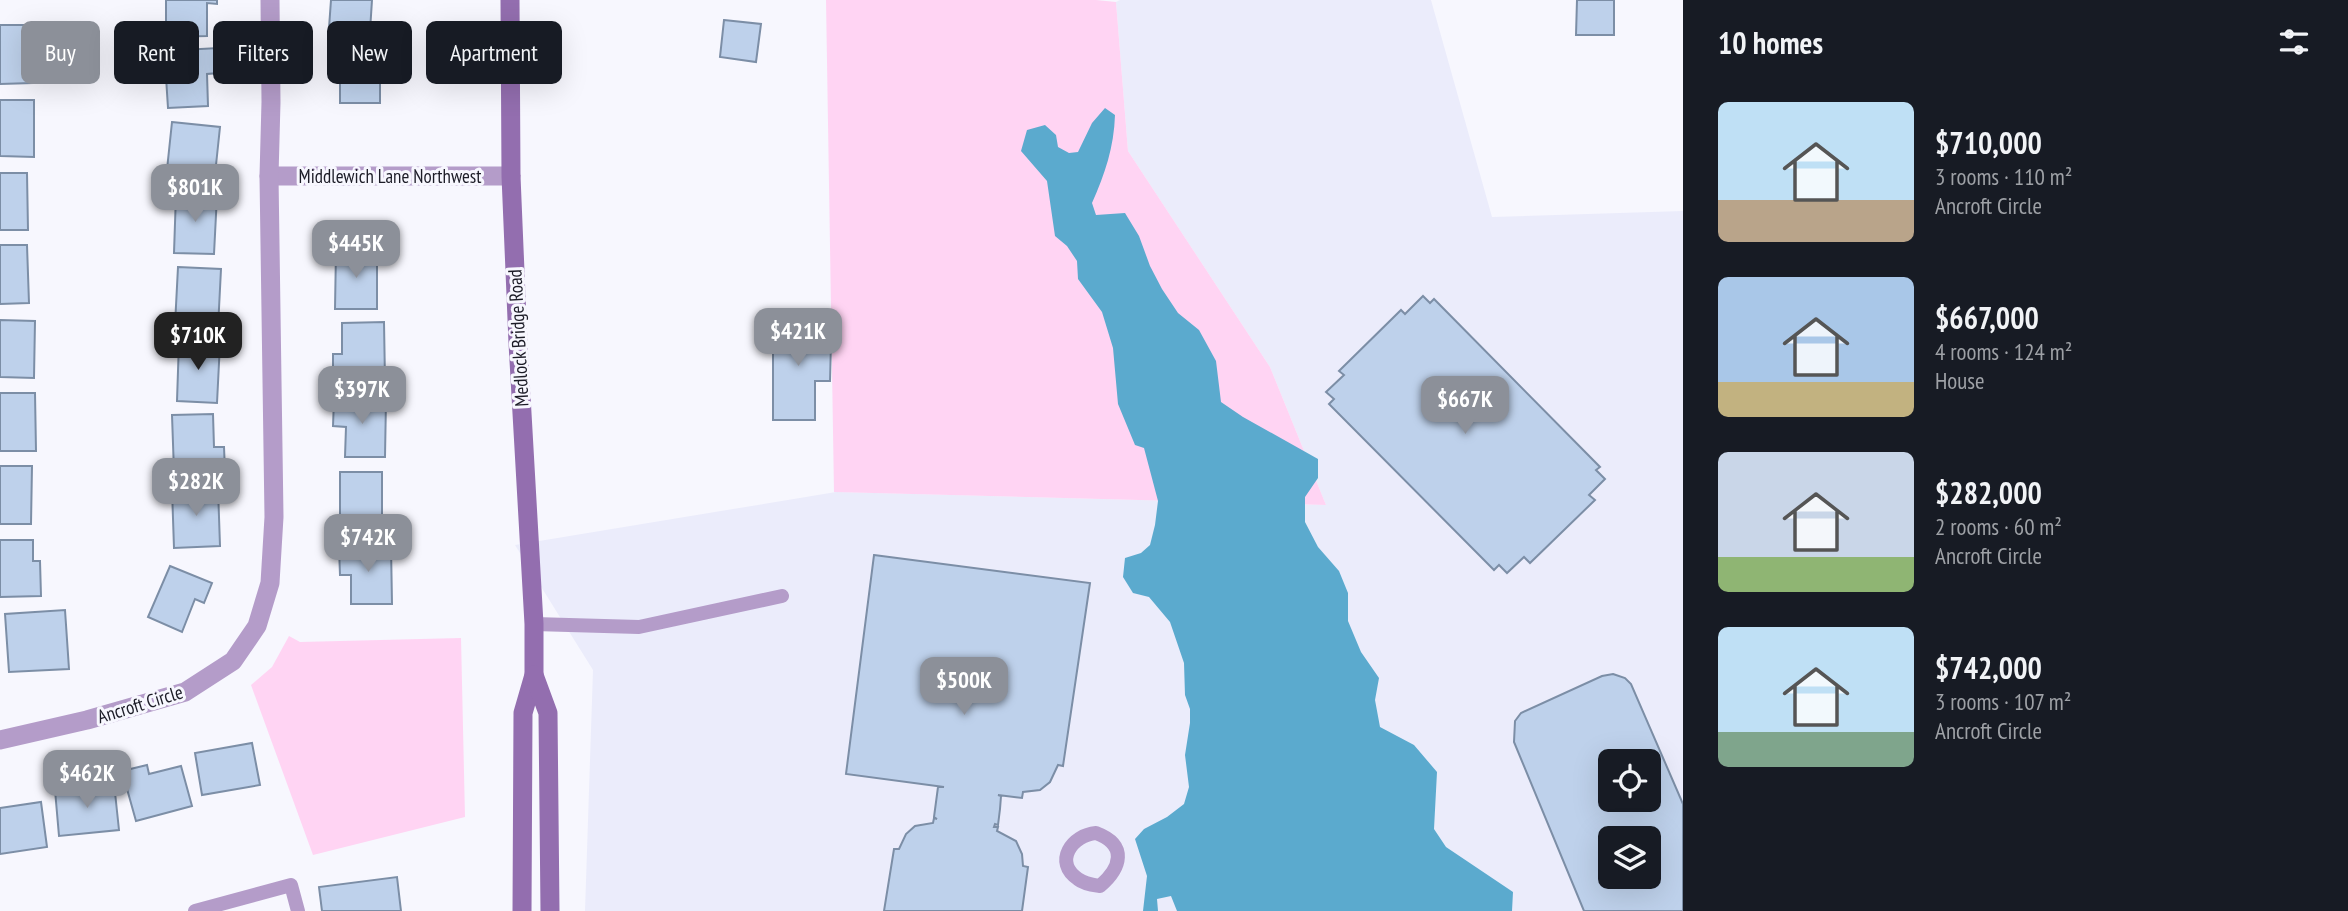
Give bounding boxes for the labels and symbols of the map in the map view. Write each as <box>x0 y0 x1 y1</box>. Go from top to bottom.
pin: $801K <box>146 164 244 224</box>
street label: Middlewich Lane Northwest <box>299 164 482 188</box>
pin: $445K <box>307 220 405 280</box>
street label: Medlock Bridge Road <box>502 269 534 407</box>
pin: $421K <box>749 308 847 368</box>
pin: $710K <box>149 312 247 372</box>
pin: $397K <box>313 366 411 426</box>
pin: $667K <box>1416 376 1514 436</box>
pin: $282K <box>147 458 245 518</box>
pin: $742K <box>319 514 417 574</box>
pin: $500K <box>915 658 1013 717</box>
street label: Ancroft Circle <box>94 680 186 728</box>
pin: $462K <box>38 750 136 810</box>

